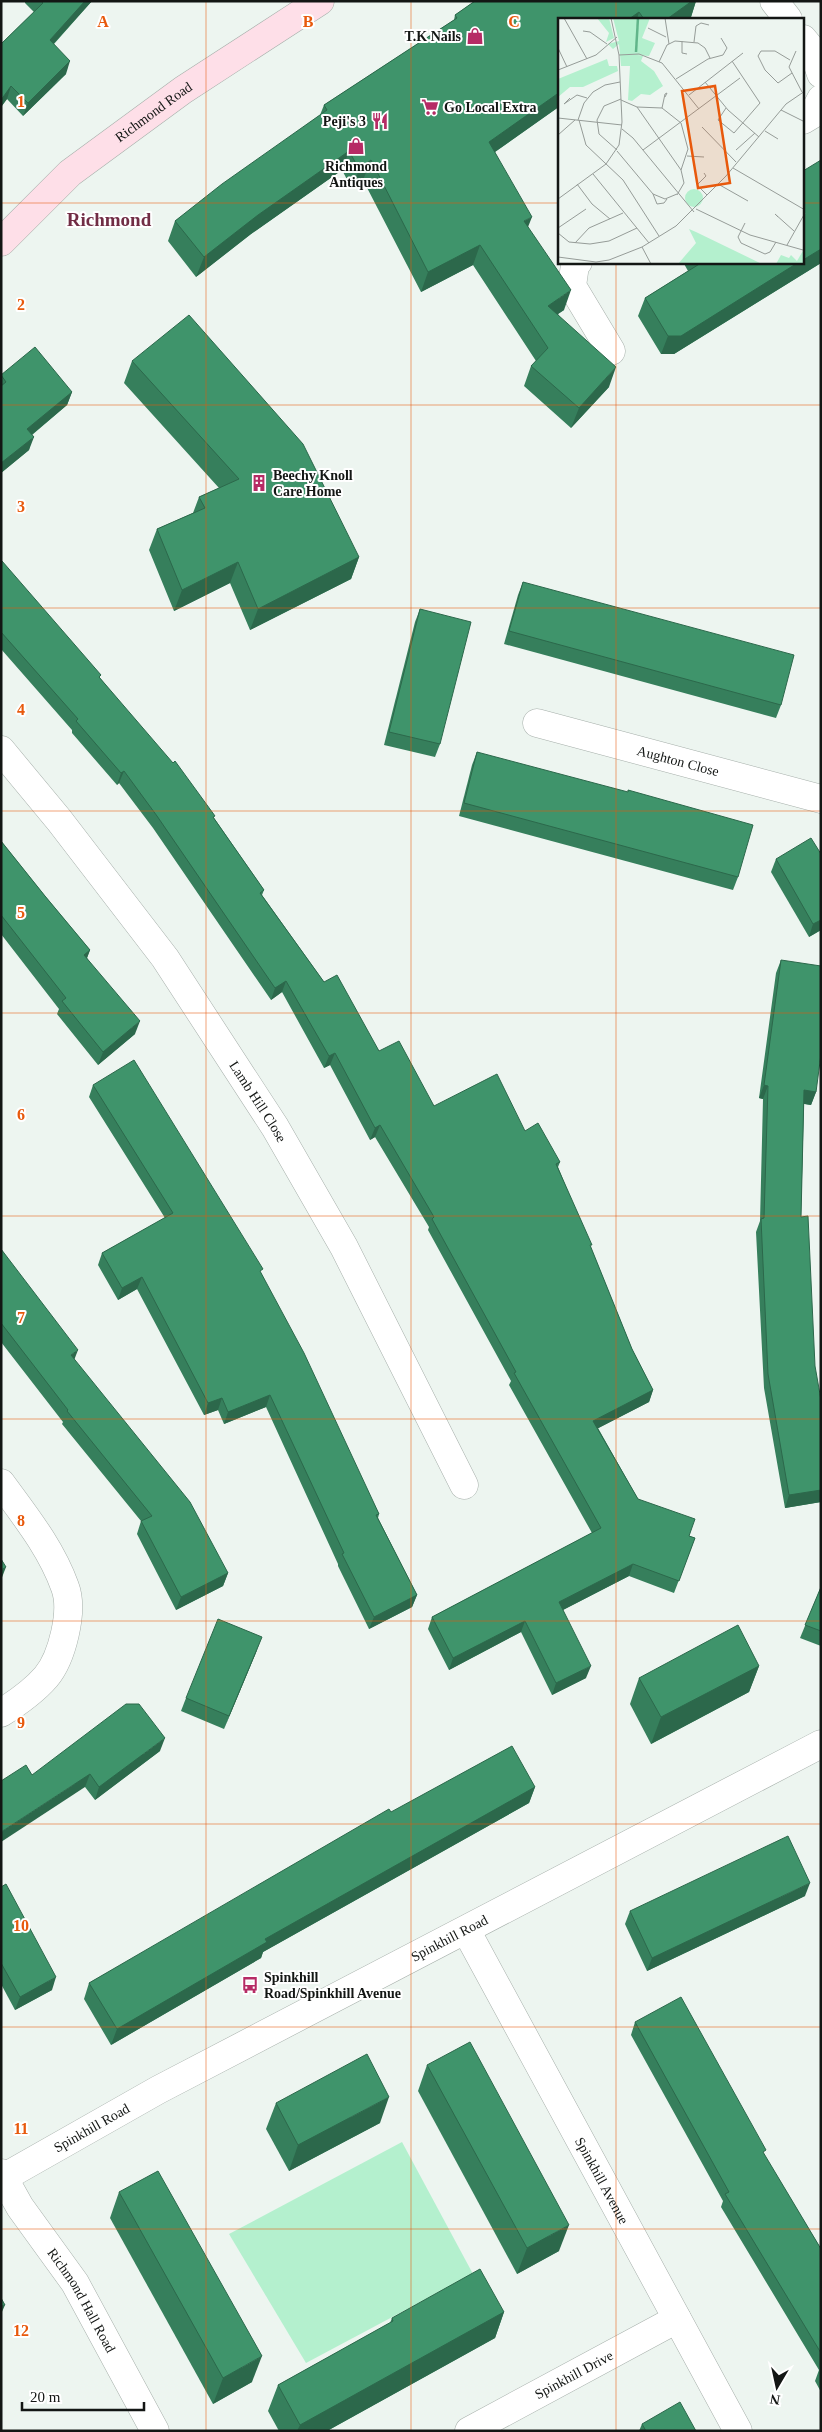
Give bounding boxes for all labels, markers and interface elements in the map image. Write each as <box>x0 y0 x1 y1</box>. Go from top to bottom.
text: A <box>97 13 109 30</box>
text: B <box>303 13 314 30</box>
text: C <box>508 13 520 30</box>
inset map <box>558 18 804 264</box>
shop icon: T.K Nails <box>465 26 485 46</box>
place label: T.K Nails <box>404 29 462 44</box>
street label: Richmond Road <box>112 79 195 145</box>
text: 1 <box>17 93 25 110</box>
supermarket icon: Go Local Extra <box>420 97 440 117</box>
place label: Go Local Extra <box>444 100 537 115</box>
restaurant icon: Peji's 3 <box>370 111 390 131</box>
place label: Peji's 3 <box>323 114 366 129</box>
shop icon: Richmond Antiques <box>346 136 366 156</box>
place label: Richmond Antiques <box>325 159 387 190</box>
district label: Richmond <box>67 209 152 230</box>
text: 2 <box>17 296 25 313</box>
place label: Beechy Knoll Care Home <box>273 468 353 499</box>
building icon: Beechy Knoll Care Home <box>249 473 269 493</box>
text: 3 <box>17 498 25 515</box>
text: 4 <box>17 701 25 718</box>
street label: Aughton Close <box>635 743 721 779</box>
text: 5 <box>17 904 25 921</box>
street label: Lamb Hill Close <box>226 1058 289 1145</box>
text: 6 <box>17 1106 25 1123</box>
text: 7 <box>17 1309 25 1326</box>
text: 8 <box>17 1512 25 1529</box>
text: 9 <box>17 1714 25 1731</box>
street label: Spinkhill Road <box>409 1912 490 1965</box>
text: 10 <box>13 1917 29 1934</box>
place label: Spinkhill Road/Spinkhill Avenue <box>264 1970 401 2001</box>
bus stop icon: Spinkhill Road/Spinkhill Avenue <box>240 1975 260 1995</box>
street label: Spinkhill Road <box>51 2101 132 2155</box>
text: 11 <box>13 2120 29 2137</box>
street label: Spinkhill Avenue <box>572 2135 631 2227</box>
street label: Richmond Hall Road <box>44 2245 118 2355</box>
text: 12 <box>13 2322 29 2339</box>
street label: Spinkhill Drive <box>532 2348 616 2402</box>
north arrow <box>752 2362 802 2412</box>
scale bar <box>22 2380 145 2412</box>
text: 20 m <box>30 2389 61 2405</box>
text: N <box>769 2391 781 2408</box>

